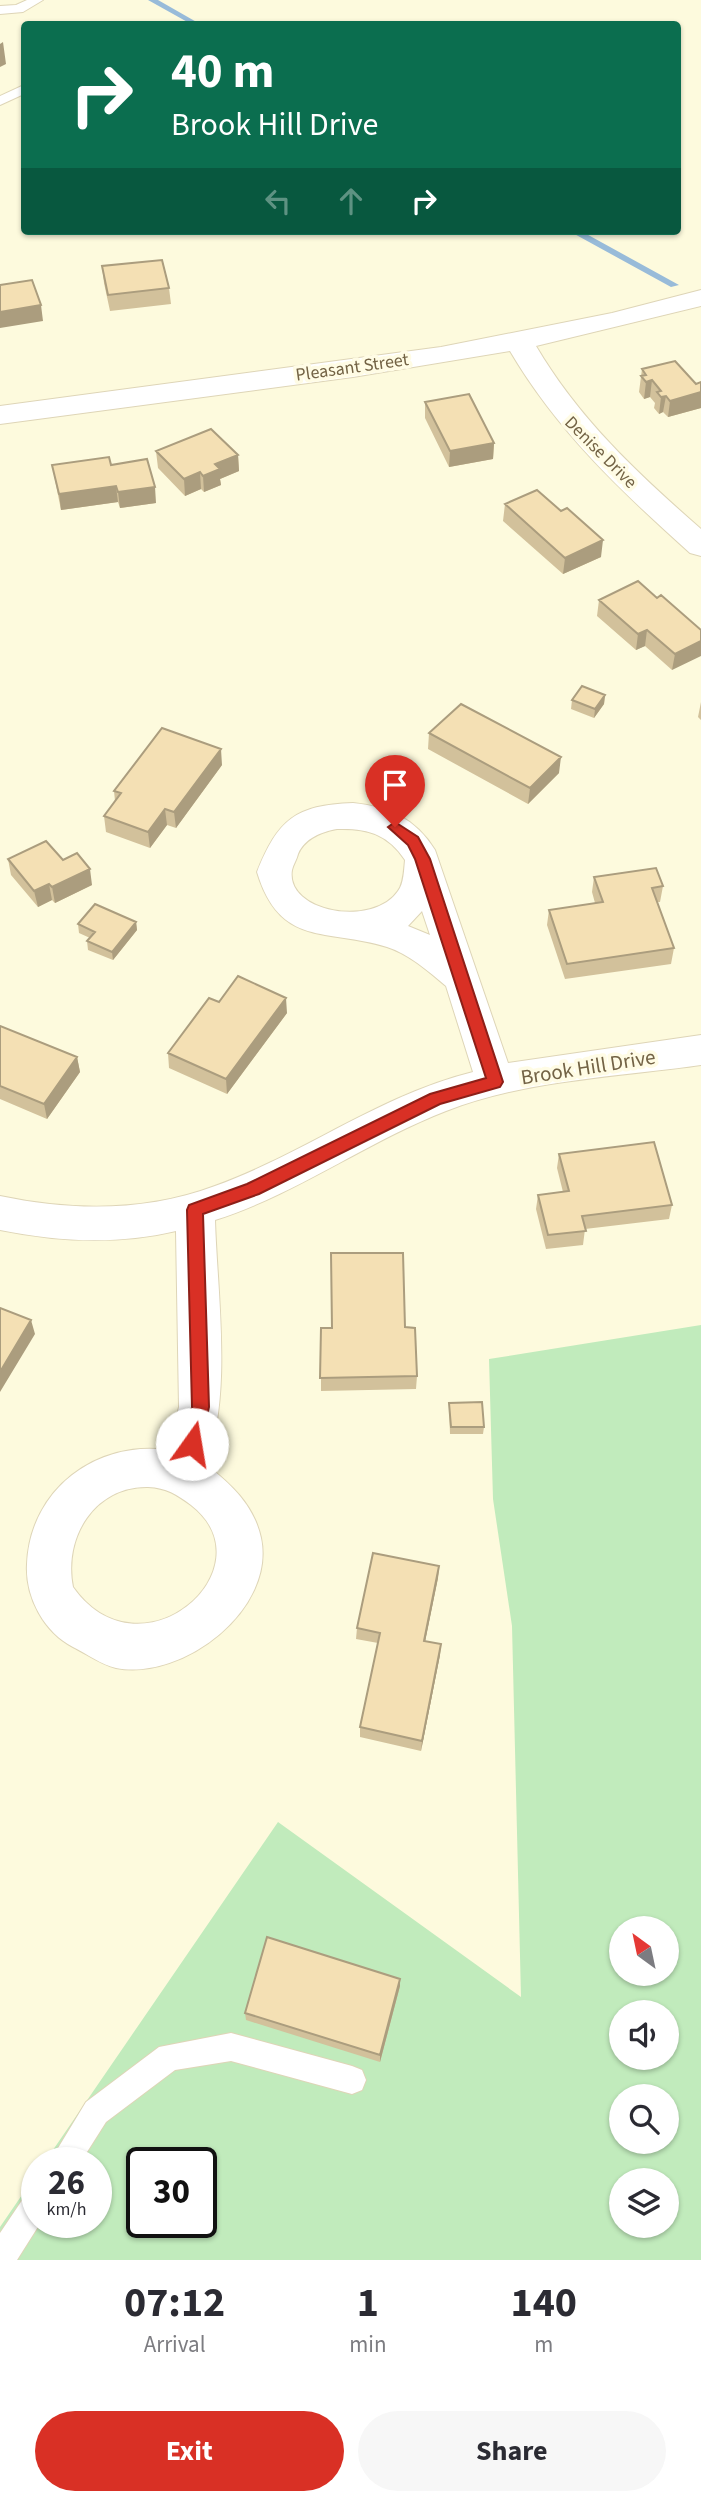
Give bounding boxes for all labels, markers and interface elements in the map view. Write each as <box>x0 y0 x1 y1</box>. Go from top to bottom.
text: 40 m <box>171 37 275 107</box>
icon: right <box>56 49 147 140</box>
text: Brook Hill Drive <box>171 102 378 148</box>
icon: left <box>259 182 297 220</box>
icon: ahead <box>332 182 370 220</box>
icon: right <box>405 182 443 220</box>
street label: Pleasant Street <box>294 347 410 388</box>
street label: Denise Drive <box>559 411 643 494</box>
pin <box>365 755 425 827</box>
icon: arrive <box>376 766 414 804</box>
street label: Brook Hill Drive <box>518 1042 658 1092</box>
position arrow <box>155 1407 229 1481</box>
north arrow <box>609 1916 679 1986</box>
map controls <box>609 1916 679 2238</box>
button: sound <box>609 2000 679 2070</box>
button: search <box>609 2084 679 2154</box>
speed limit sign: 30 <box>126 2147 217 2238</box>
text: 26 <box>48 2158 85 2208</box>
button: layers <box>609 2168 679 2238</box>
text: km/h <box>47 2197 86 2222</box>
text: 07:12 <box>124 2273 225 2333</box>
text: 1 <box>357 2273 379 2333</box>
text: 140 <box>510 2273 577 2333</box>
text: Arrival <box>144 2328 206 2361</box>
text: min <box>349 2328 387 2361</box>
text: m <box>534 2328 553 2361</box>
button: Exit <box>35 2411 344 2491</box>
button: Share <box>358 2411 666 2491</box>

